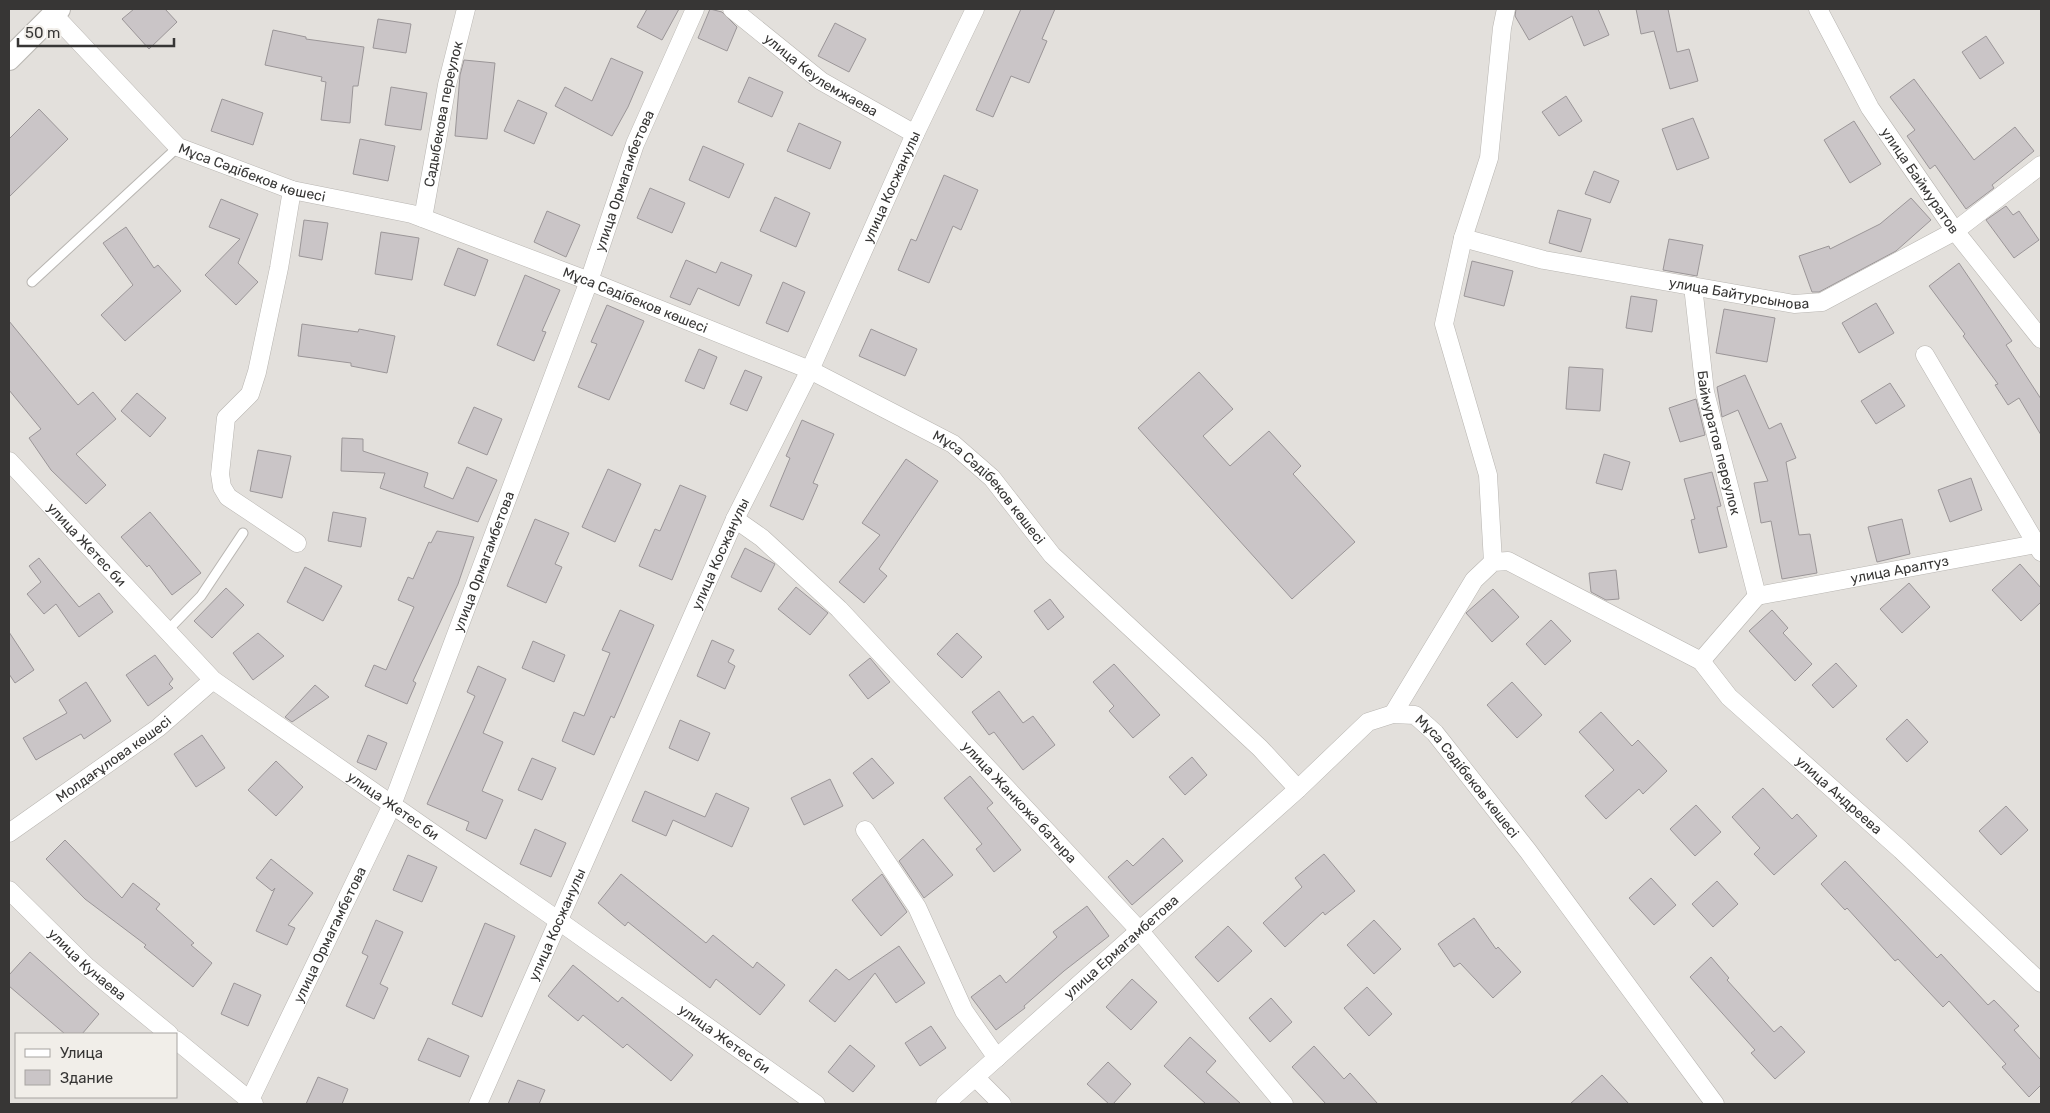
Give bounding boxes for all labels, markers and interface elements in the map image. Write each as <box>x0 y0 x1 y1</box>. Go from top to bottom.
scale bar <box>18 15 174 47</box>
text: 50 m <box>25 24 60 42</box>
street label: улица Кеулемжаева <box>760 30 881 120</box>
street label: Садыбекова переулок <box>421 39 467 188</box>
street label: улица Ормагамбетова <box>592 108 658 254</box>
street label: улица Баймуратов <box>1877 124 1962 237</box>
street label: улица Косжанулы <box>860 129 924 246</box>
street label: Мұса Сәдібеков көшесі <box>176 140 327 205</box>
street label: Мұса Сәдібеков көшесі <box>560 264 710 337</box>
street label: улица Байтурсынова <box>1668 274 1810 313</box>
street label: Баймуратов переулок <box>1694 370 1744 517</box>
street label: Мұса Сәдібеков көшесі <box>930 427 1048 548</box>
street label: улица Ормагамбетова <box>450 489 518 634</box>
street label: улица Косжанулы <box>688 495 753 613</box>
street label: улица Жетес би <box>43 499 129 590</box>
street label: улица Аралтуз <box>1849 552 1950 587</box>
street label: Мұса Сәдібеков көшесі <box>1412 711 1522 842</box>
street label: Молдағұлова көшесі <box>53 712 175 806</box>
street label: улица Жанкожа батыра <box>958 738 1080 867</box>
street label: улица Андреева <box>1792 752 1885 838</box>
street label: улица Жетес би <box>344 768 442 844</box>
street label: улица Ормагамбетова <box>290 864 370 1006</box>
street label: улица Косжанулы <box>525 866 589 983</box>
street label: улица Ермагамбетова <box>1061 892 1182 1003</box>
street label: улица Кунаева <box>44 925 129 1004</box>
street label: улица Жетес би <box>675 1001 773 1078</box>
legend <box>15 1033 178 1098</box>
text: Улица <box>60 1044 103 1062</box>
text: Здание <box>60 1069 113 1087</box>

